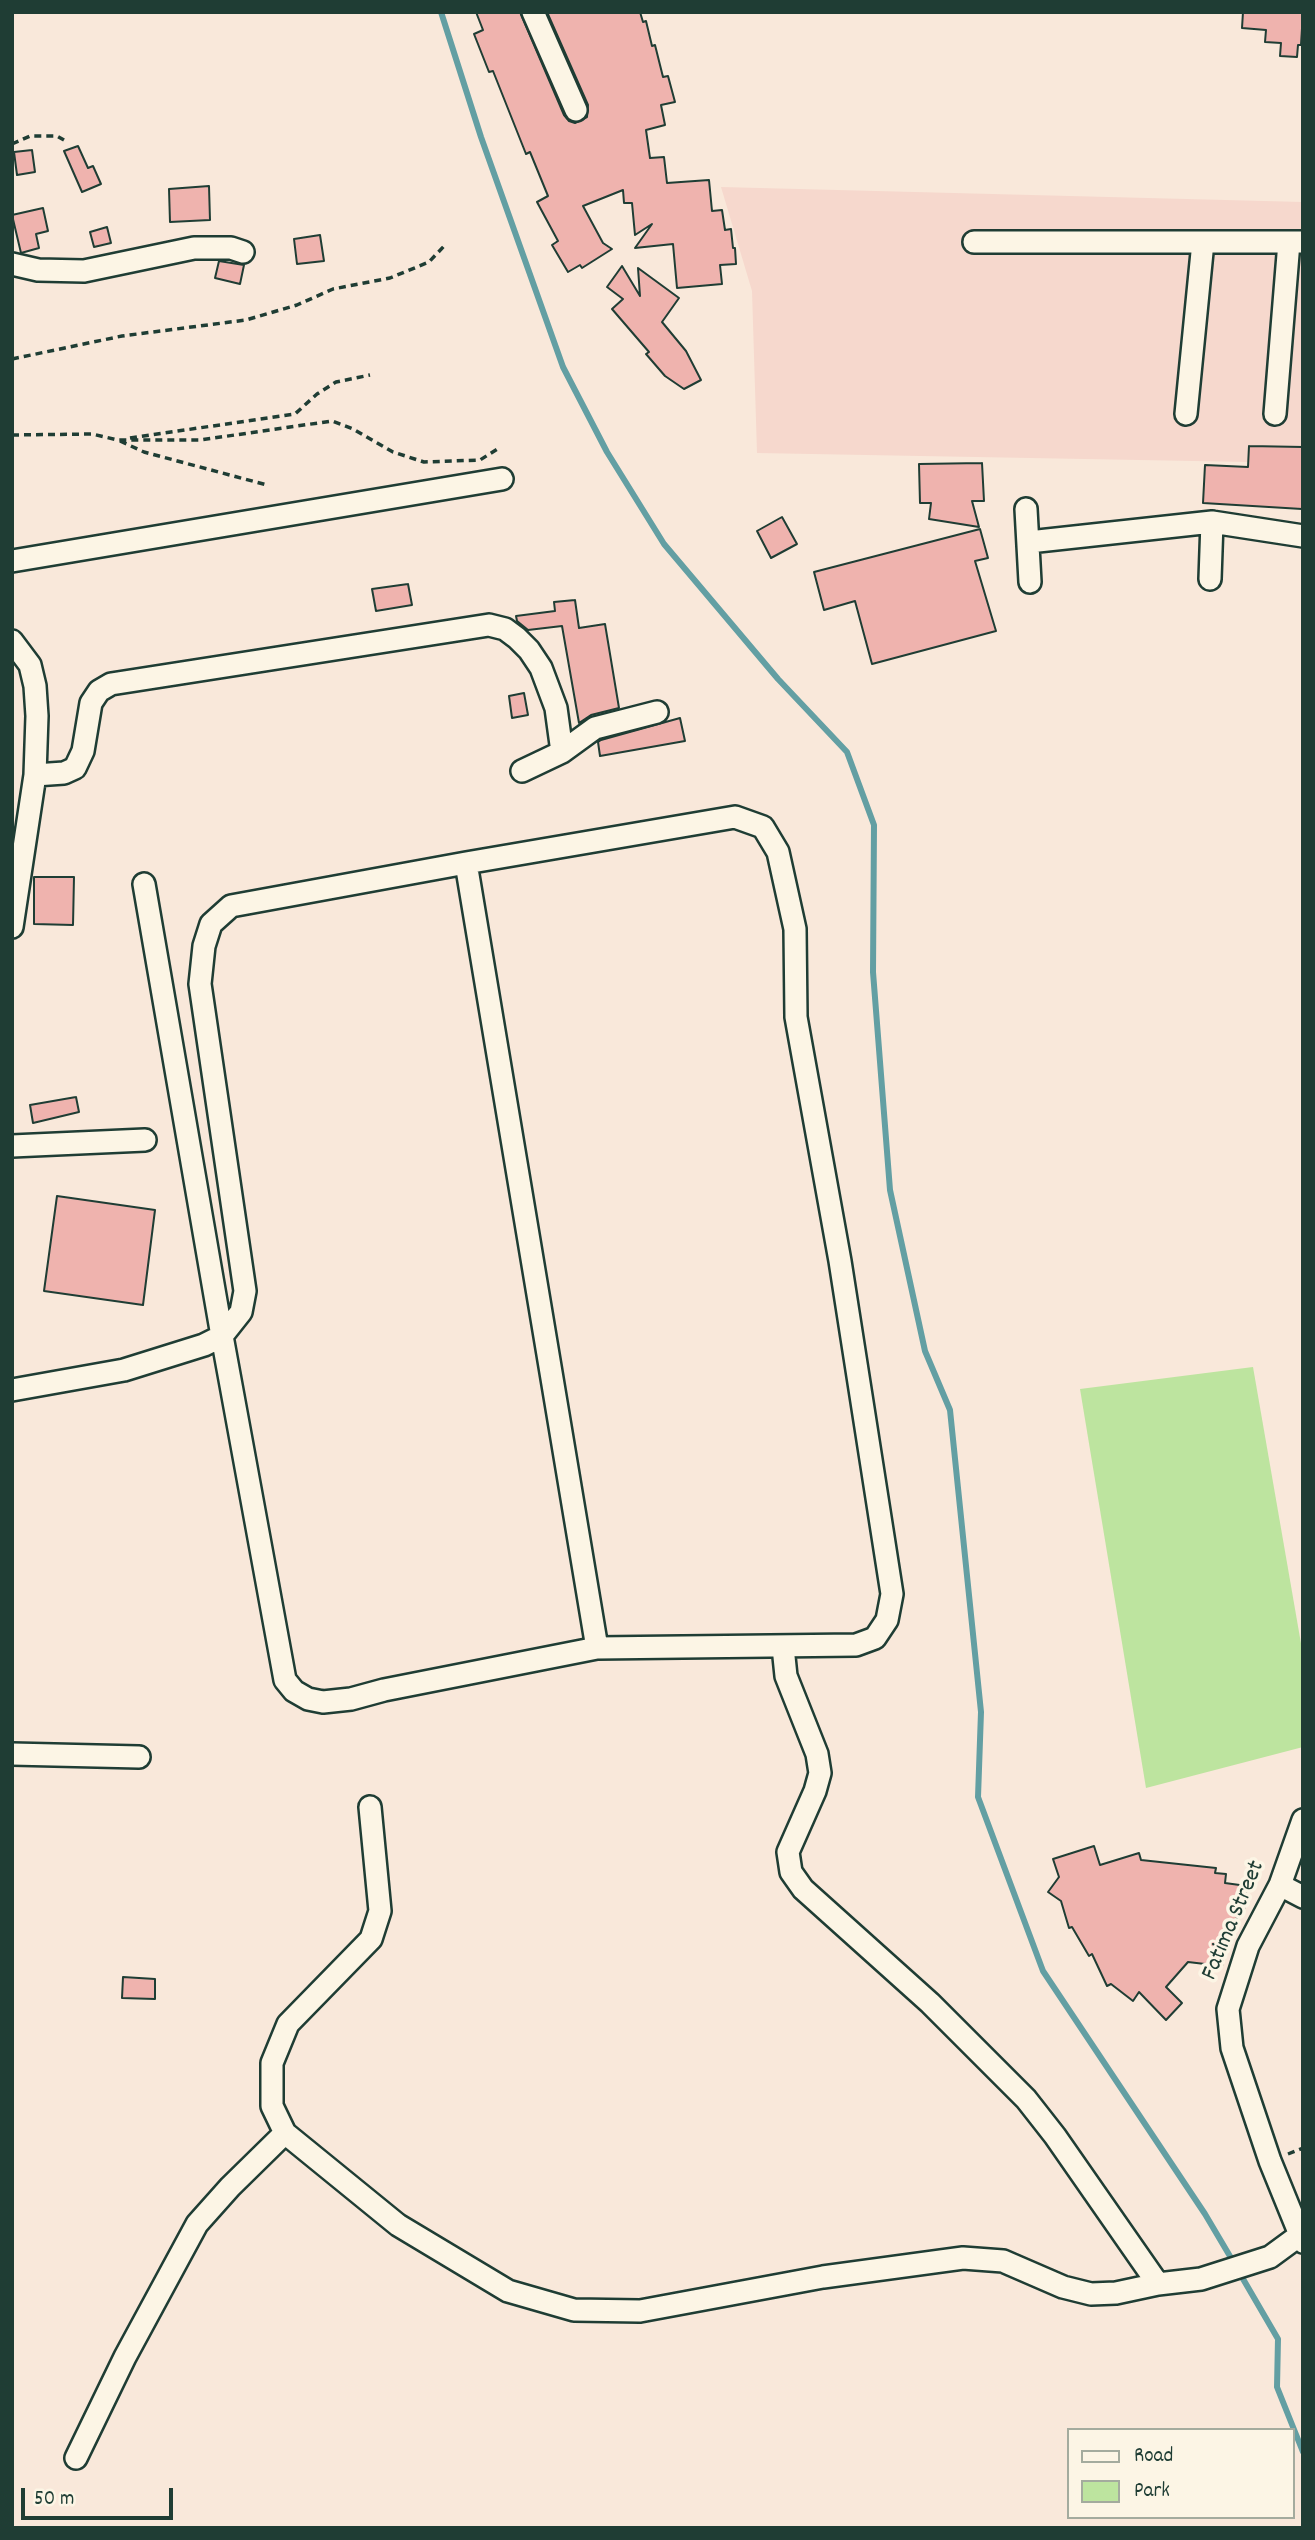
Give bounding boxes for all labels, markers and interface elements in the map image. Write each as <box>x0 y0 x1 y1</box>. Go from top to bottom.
street label: Fatima Street <box>1197 1857 1273 1985</box>
legend <box>1066 2428 1294 2519</box>
text: Road <box>1134 2442 1173 2472</box>
scale bar <box>24 2474 177 2518</box>
text: Park <box>1134 2477 1170 2507</box>
text: 50 m <box>34 2485 74 2515</box>

